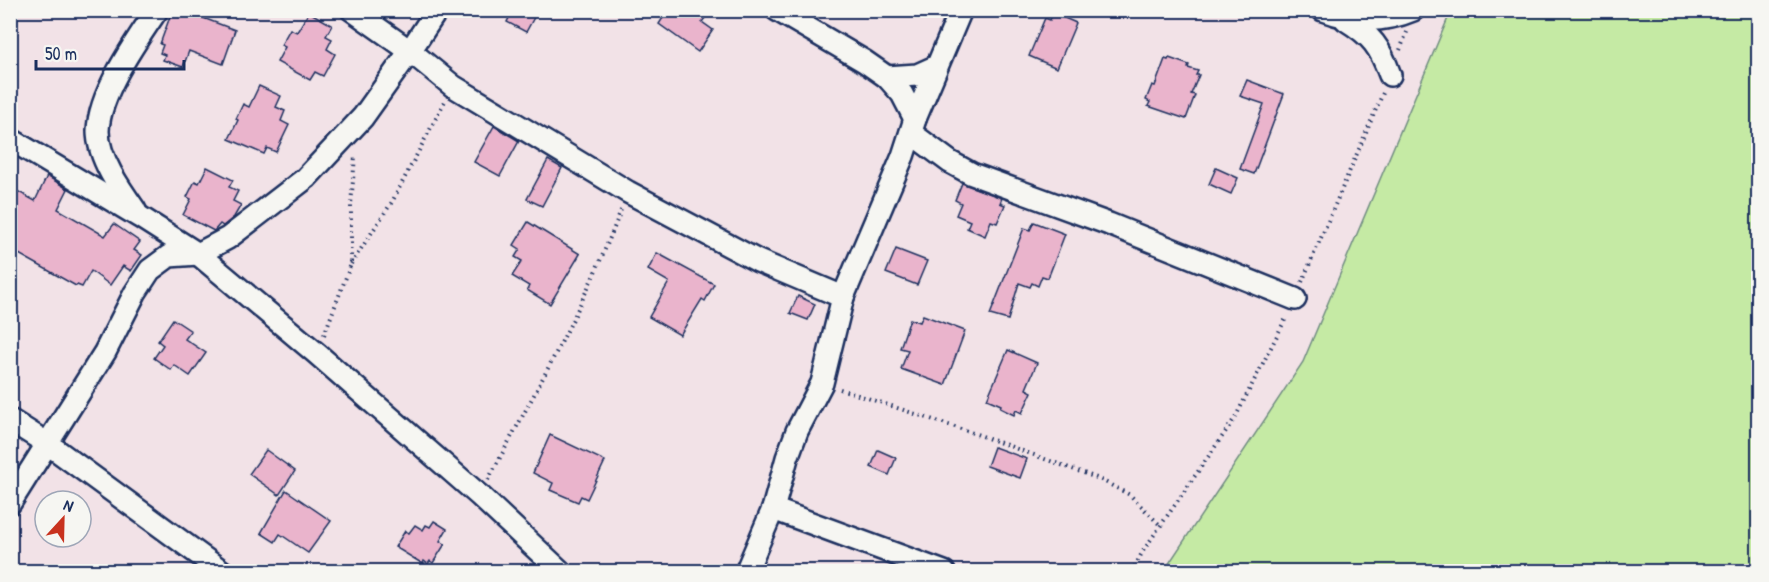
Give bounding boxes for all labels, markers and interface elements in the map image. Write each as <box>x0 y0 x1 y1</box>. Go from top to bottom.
scale bar <box>36 33 184 71</box>
text: 50 m <box>45 41 77 66</box>
north arrow <box>33 489 93 549</box>
text: N <box>61 493 77 517</box>

